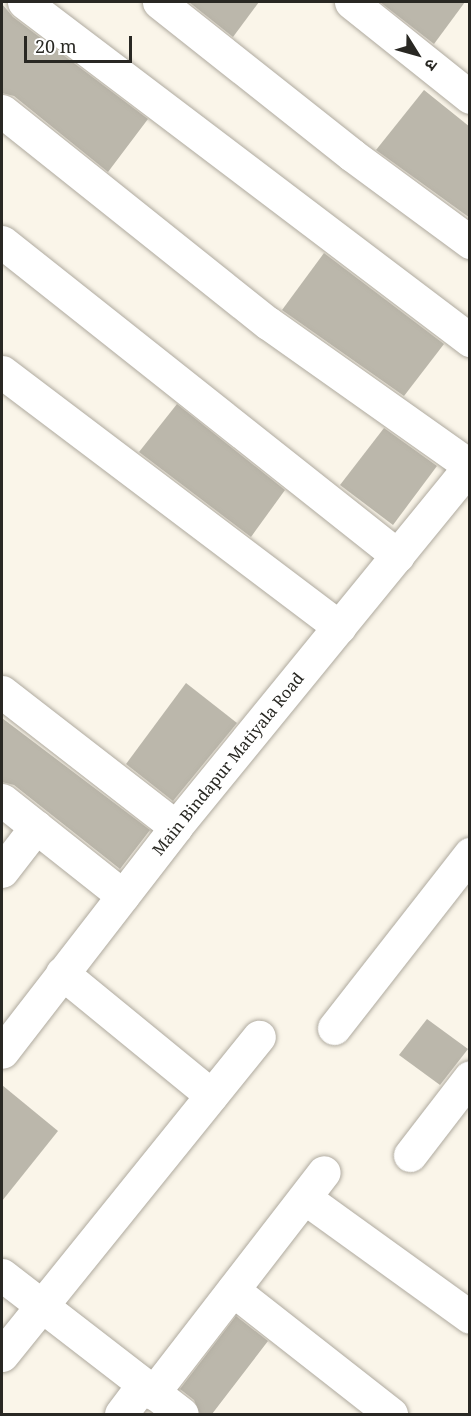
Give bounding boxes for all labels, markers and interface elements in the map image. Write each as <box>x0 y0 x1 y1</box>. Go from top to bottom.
scale bar <box>27 24 135 62</box>
north arrow <box>387 24 447 84</box>
text: 20 m <box>35 34 77 58</box>
text: उ <box>420 54 443 75</box>
street label: Main Bindapur Matiyala Road <box>148 669 308 859</box>

